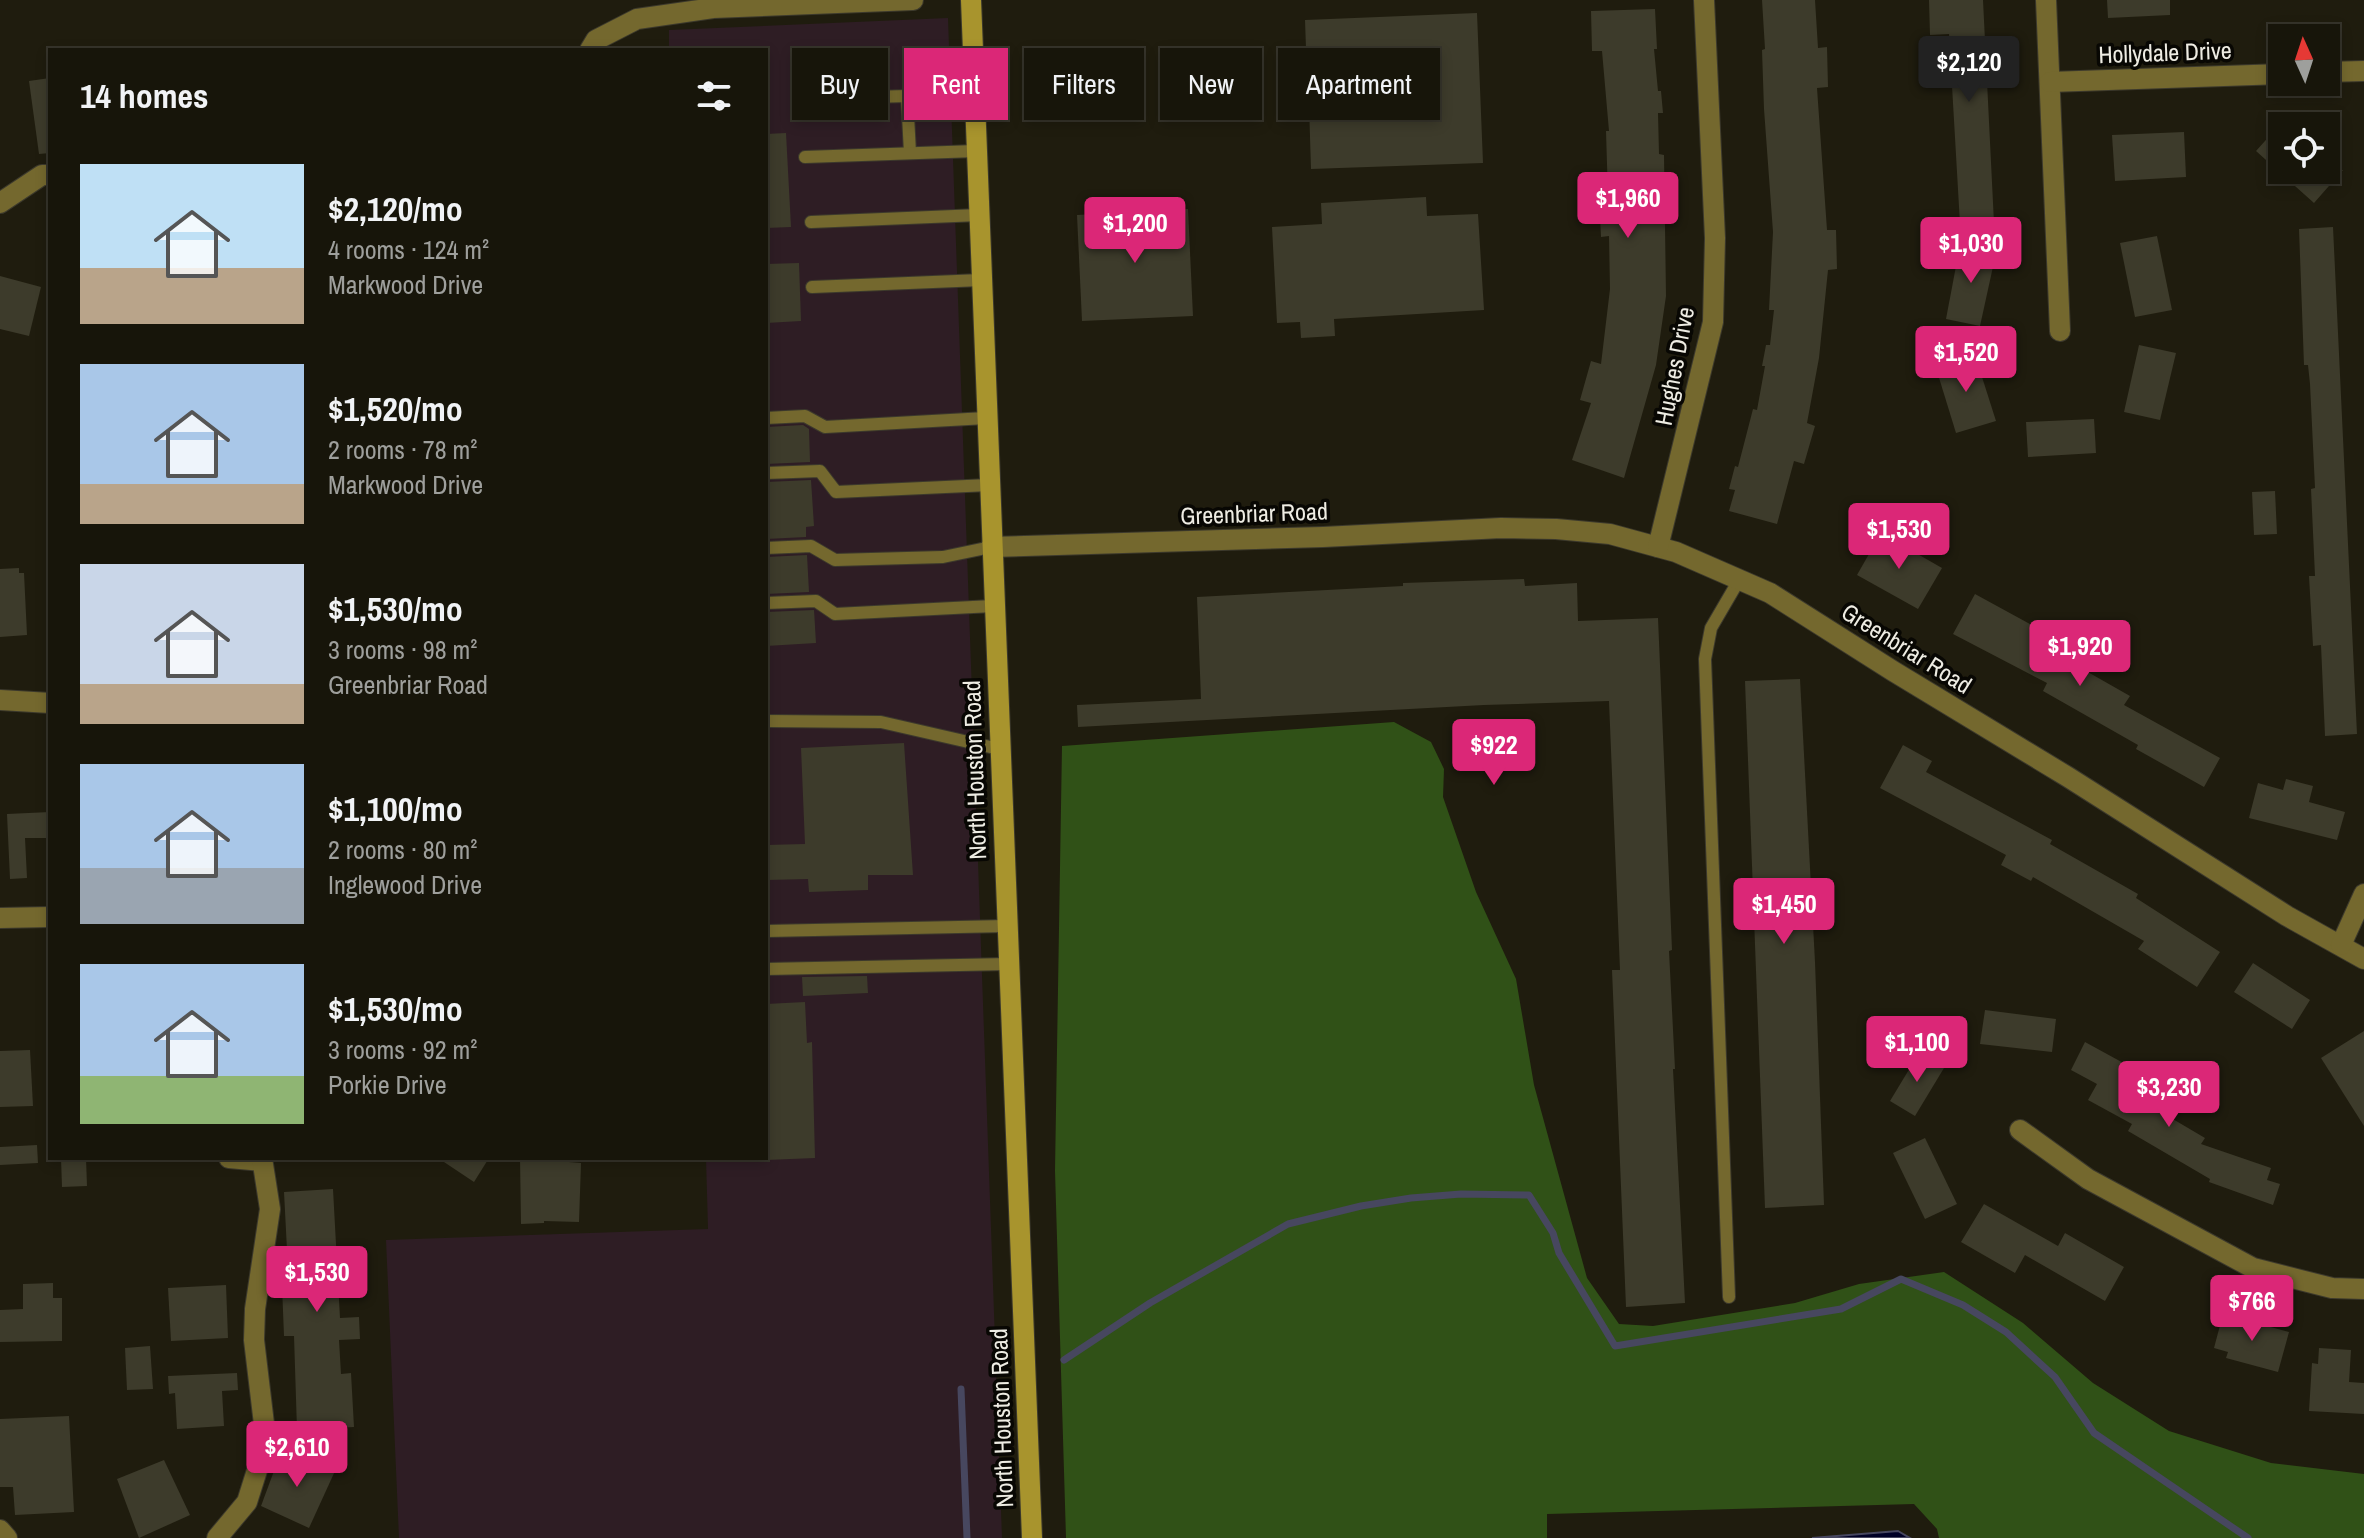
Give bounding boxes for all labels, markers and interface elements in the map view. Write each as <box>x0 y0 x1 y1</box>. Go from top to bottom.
north arrow <box>2268 24 2340 96</box>
map controls <box>2268 24 2340 184</box>
street label: Hollydale Drive <box>2098 34 2232 70</box>
pin: $2,120 <box>1904 36 2034 104</box>
text: $2,120 <box>1936 44 2002 79</box>
chip: Buy <box>792 48 888 120</box>
chip: Rent <box>904 48 1008 120</box>
chip: Filters <box>1024 48 1144 120</box>
chip: New <box>1160 48 1262 120</box>
chip: Apartment <box>1278 48 1440 120</box>
text: 14 homes <box>80 73 209 119</box>
icon: filters <box>692 74 736 118</box>
button: locate <box>2268 112 2340 184</box>
pin: $1,960 <box>1563 172 1693 240</box>
text: $1,960 <box>1595 180 1661 215</box>
text: $2,120/mo <box>328 186 463 232</box>
icon: home <box>144 196 240 292</box>
pin: $1,200 <box>1070 197 1200 265</box>
text: $1,200 <box>1102 205 1168 240</box>
pin: $1,030 <box>1906 217 2036 285</box>
text: $1,030 <box>1938 225 2004 260</box>
text: 4 rooms · 124 m² <box>328 232 489 267</box>
text: Markwood Drive <box>328 267 483 302</box>
street label: Hughes Drive <box>1647 304 1701 428</box>
pin: $1,520 <box>1901 326 2031 394</box>
text: $1,520 <box>1933 334 1999 369</box>
text: $1,520/mo <box>328 386 463 432</box>
icon: home <box>144 396 240 492</box>
text: 2 rooms · 78 m² <box>328 432 477 467</box>
text: Markwood Drive <box>328 467 483 502</box>
street label: Greenbriar Road <box>1180 494 1328 532</box>
pin: $1,530 <box>1834 503 1964 571</box>
text: $1,530 <box>1866 511 1932 546</box>
text: $1,530/mo <box>328 586 463 632</box>
street label: Greenbriar Road <box>1836 595 1978 701</box>
icon: home <box>144 596 240 692</box>
pin: $1,920 <box>2015 620 2145 688</box>
text: $1,920 <box>2047 628 2113 663</box>
text: 3 rooms · 98 m² <box>328 632 477 667</box>
text: Greenbriar Road <box>328 667 488 702</box>
street label: North Houston Road <box>955 680 993 860</box>
pin: $922 <box>1447 719 1541 787</box>
text: $922 <box>1470 727 1518 762</box>
text: $1,100/mo <box>328 786 463 832</box>
icon: home <box>144 796 240 892</box>
text: 2 rooms · 80 m² <box>328 832 477 867</box>
text: Inglewood Drive <box>328 867 482 902</box>
pin: $1,450 <box>1719 878 1849 946</box>
text: $1,450 <box>1751 886 1817 921</box>
text: $1,530/mo <box>328 986 463 1032</box>
icon: home <box>144 996 240 1092</box>
pin: $1,100 <box>1852 1016 1982 1084</box>
text: $1,100 <box>1884 1024 1950 1059</box>
text: 3 rooms · 92 m² <box>328 1032 477 1067</box>
pin: $3,230 <box>2104 1061 2234 1129</box>
text: Porkie Drive <box>328 1067 446 1102</box>
text: $3,230 <box>2136 1069 2202 1104</box>
pin: $1,530 <box>252 1246 382 1314</box>
text: $1,530 <box>284 1254 350 1289</box>
pin: $766 <box>2205 1275 2299 1343</box>
text: $766 <box>2228 1283 2276 1318</box>
street label: North Houston Road <box>982 1328 1020 1508</box>
pin: $2,610 <box>232 1421 362 1489</box>
text: $2,610 <box>264 1429 330 1464</box>

